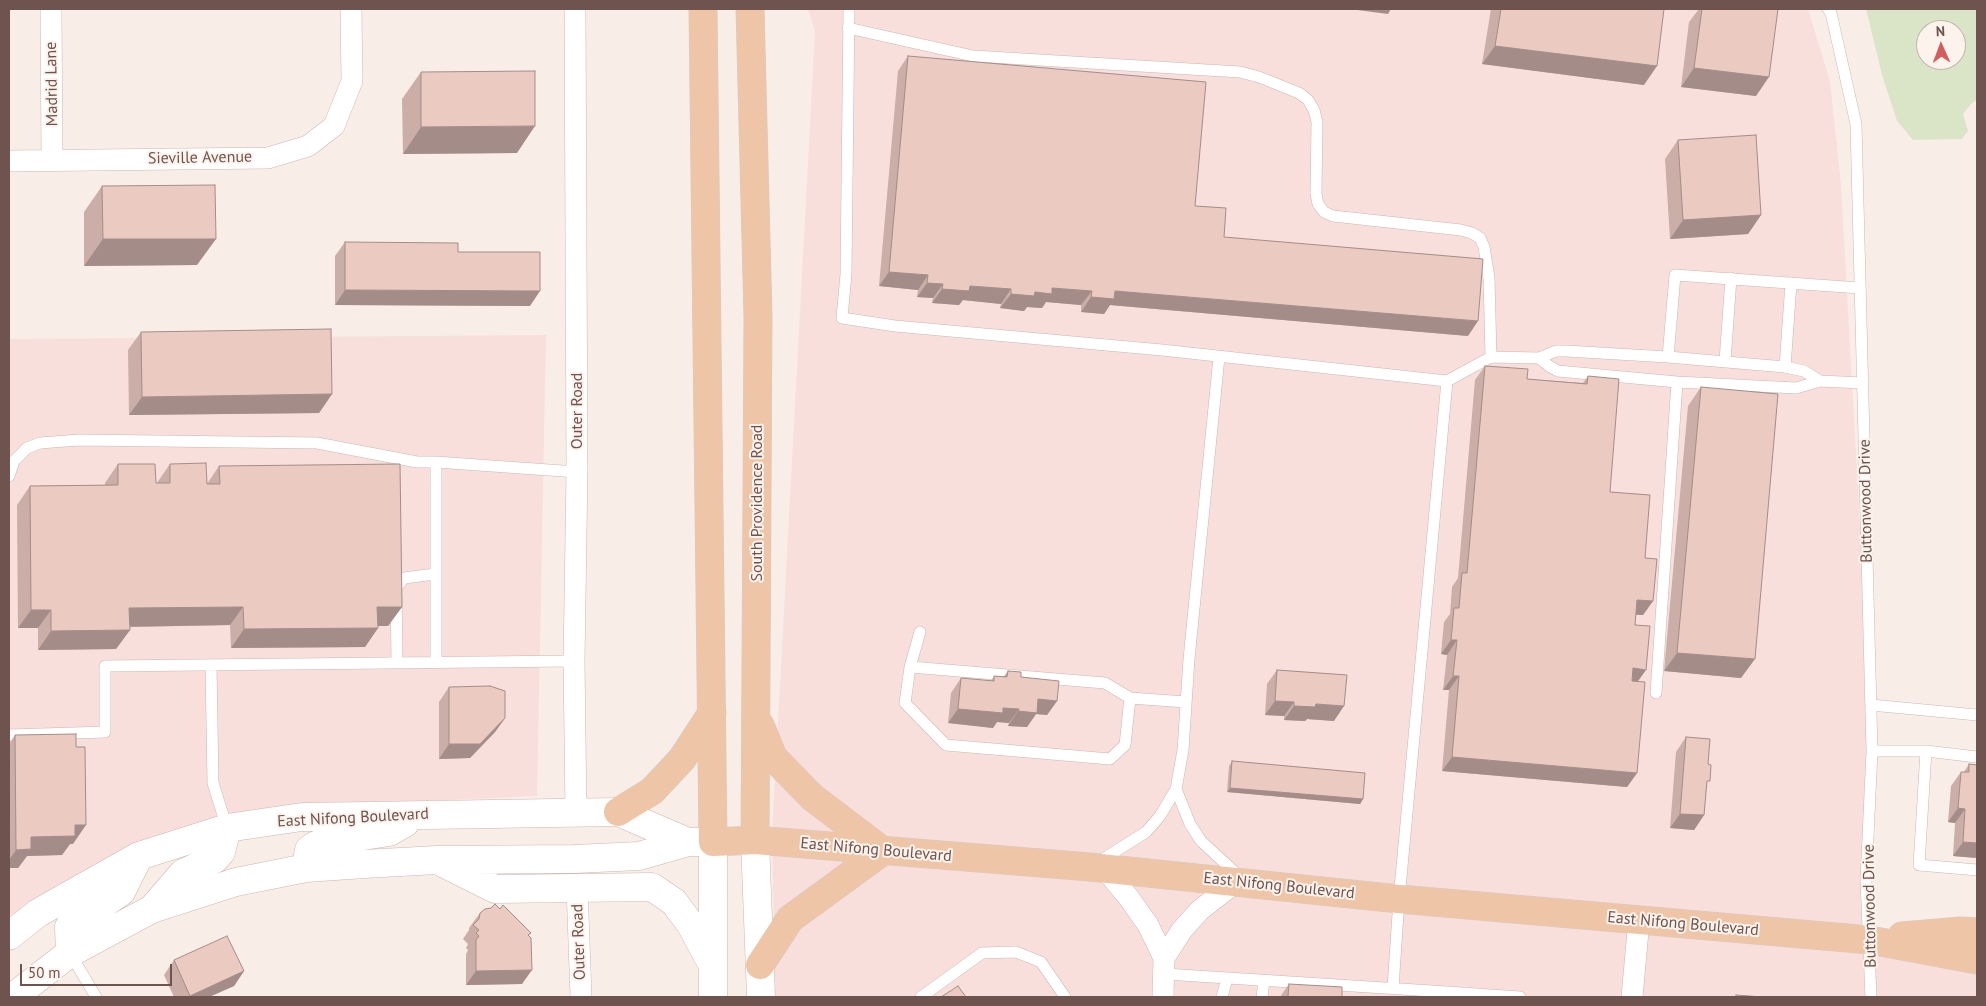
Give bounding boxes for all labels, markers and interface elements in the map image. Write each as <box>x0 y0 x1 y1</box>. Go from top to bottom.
north arrow <box>1916 20 1966 70</box>
text: N <box>1936 22 1945 40</box>
street label: Madrid Lane <box>42 42 62 126</box>
street label: Sieville Avenue <box>148 147 252 169</box>
street label: Outer Road <box>567 373 587 449</box>
street label: South Providence Road <box>747 425 767 581</box>
street label: Buttonwood Drive <box>1855 439 1877 563</box>
street label: East Nifong Boulevard <box>277 804 429 832</box>
street label: East Nifong Boulevard <box>800 834 952 866</box>
street label: Buttonwood Drive <box>1859 844 1881 968</box>
street label: East Nifong Boulevard <box>1203 869 1355 903</box>
street label: Outer Road <box>568 903 590 981</box>
street label: East Nifong Boulevard <box>1607 908 1759 940</box>
scale bar <box>22 954 175 986</box>
text: 50 m <box>28 963 61 982</box>

